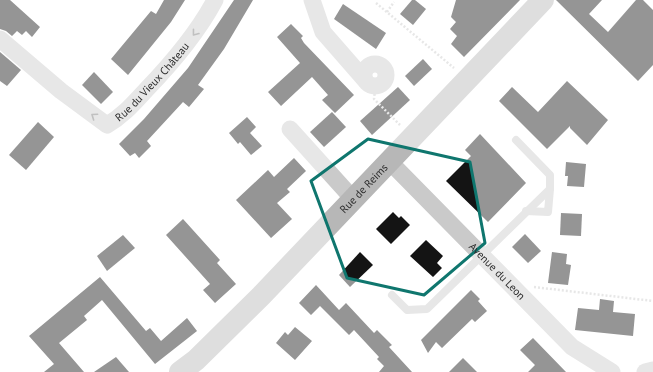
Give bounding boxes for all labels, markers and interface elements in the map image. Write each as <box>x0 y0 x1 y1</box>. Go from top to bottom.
one-way arrow <box>192 29 199 36</box>
street label: Rue du Vieux Château <box>112 39 192 124</box>
one-way arrow <box>91 114 98 121</box>
street label: Rue de Reims <box>337 160 391 216</box>
street label: Avenue du Leon <box>466 240 528 303</box>

